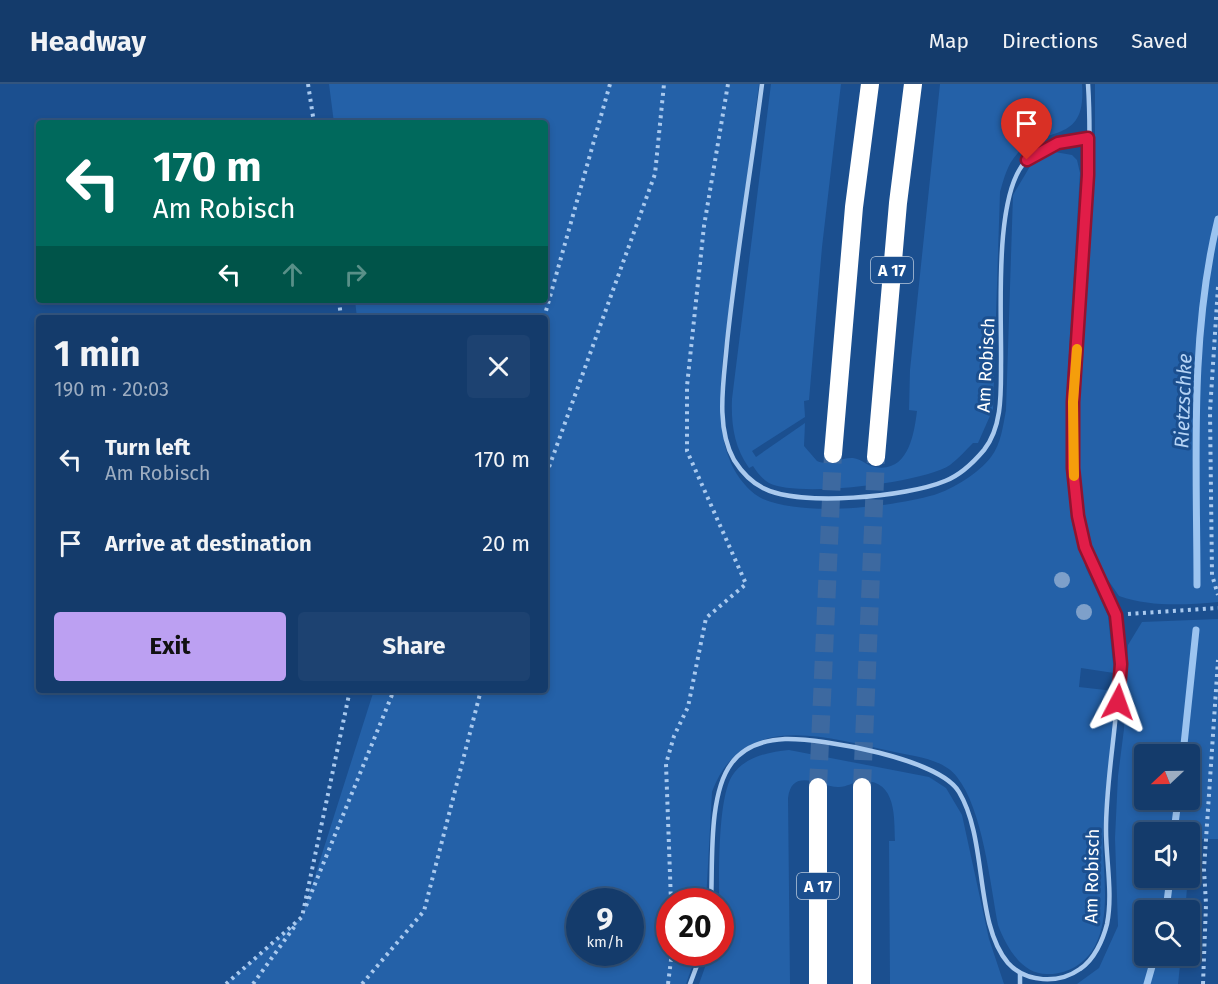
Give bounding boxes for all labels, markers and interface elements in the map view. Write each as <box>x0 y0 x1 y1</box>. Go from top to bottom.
text: Headway <box>30 25 146 58</box>
text: Map <box>929 28 969 54</box>
text: Directions <box>1002 28 1098 54</box>
text: Saved <box>1131 28 1188 54</box>
pin <box>1001 98 1052 160</box>
icon: arrive <box>1010 107 1043 140</box>
text: 170 m <box>153 142 262 192</box>
icon: left <box>54 144 132 222</box>
text: Am Robisch <box>153 193 295 225</box>
road number: A 17 <box>871 257 913 283</box>
icon: left <box>213 258 246 291</box>
icon: ahead <box>276 258 309 291</box>
icon: right <box>339 258 372 291</box>
street label: Am Robisch <box>973 317 999 413</box>
text: 1 min <box>54 332 141 376</box>
button: close <box>467 335 530 398</box>
water label: Rietzschke <box>1169 353 1197 449</box>
text: 190 m · 20:03 <box>54 377 169 401</box>
text: Turn left <box>105 434 190 461</box>
icon: left <box>54 443 87 476</box>
text: 170 m <box>474 446 530 473</box>
text: Am Robisch <box>105 461 211 485</box>
icon: arrive <box>54 527 87 560</box>
text: Arrive at destination <box>105 530 312 557</box>
text: 20 m <box>482 530 530 557</box>
button: Exit <box>54 612 286 681</box>
button: Share <box>298 612 530 681</box>
position arrow <box>1086 670 1150 734</box>
north arrow <box>1134 744 1200 810</box>
map controls <box>1134 744 1200 966</box>
button: sound <box>1134 822 1200 888</box>
street label: Am Robisch <box>1080 828 1104 924</box>
road number: A 17 <box>797 873 839 899</box>
speed limit sign: 20 <box>656 888 734 966</box>
button: search <box>1134 900 1200 966</box>
text: 9 <box>597 902 613 938</box>
text: km/h <box>586 933 624 951</box>

